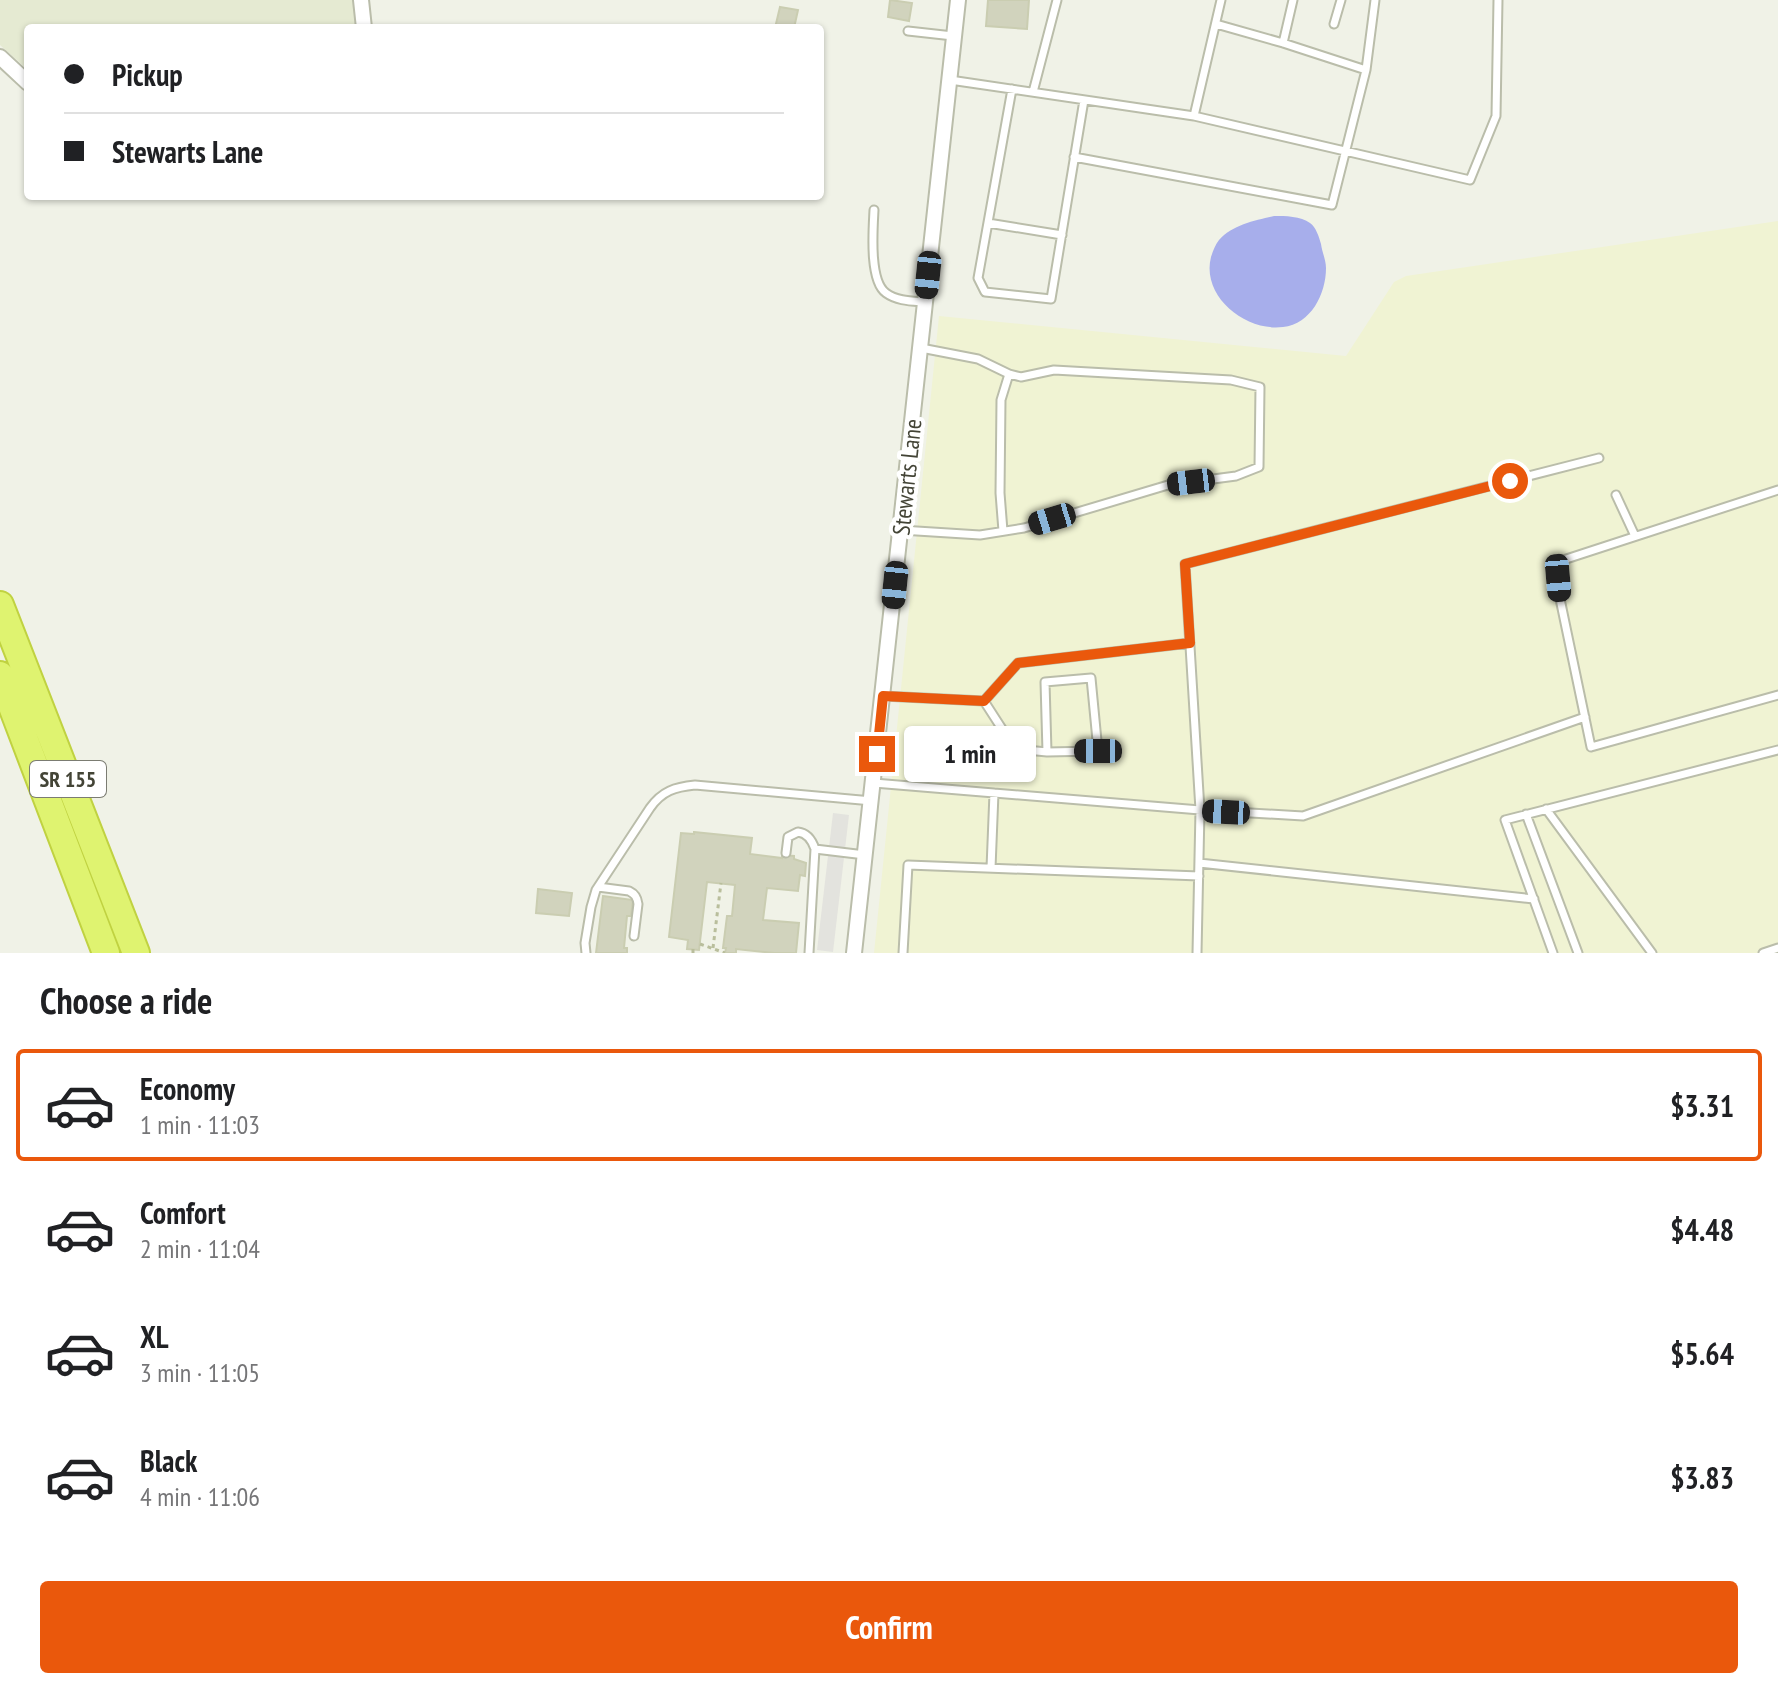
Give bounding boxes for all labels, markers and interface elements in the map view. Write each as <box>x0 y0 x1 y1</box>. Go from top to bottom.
text: Pickup <box>112 55 183 94</box>
text: Stewarts Lane <box>112 132 263 171</box>
car <box>914 250 942 300</box>
street label: Stewarts Lane <box>885 417 929 537</box>
route start <box>1492 463 1528 499</box>
car <box>1166 467 1216 497</box>
car <box>1026 501 1078 537</box>
car <box>1544 553 1572 603</box>
car <box>881 560 909 610</box>
callout: 1 min <box>905 726 1037 782</box>
route end <box>859 736 895 772</box>
text: 1 min <box>944 737 996 770</box>
car <box>1074 739 1122 763</box>
road number: SR 155 <box>30 761 106 797</box>
car <box>1201 799 1251 825</box>
text: Choose a ride <box>40 977 212 1024</box>
icon: car <box>44 1069 116 1141</box>
text: Economy <box>140 1069 235 1108</box>
text: $3.31 <box>1670 1086 1734 1125</box>
text: 1 min · 11:03 <box>140 1108 260 1141</box>
icon: car <box>44 1193 116 1265</box>
text: Comfort <box>140 1193 226 1232</box>
text: $4.48 <box>1670 1210 1734 1249</box>
text: 2 min · 11:04 <box>140 1232 260 1265</box>
icon: car <box>44 1317 116 1389</box>
text: XL <box>140 1317 169 1356</box>
text: $5.64 <box>1670 1334 1734 1373</box>
text: 3 min · 11:05 <box>140 1356 260 1389</box>
icon: car <box>44 1441 116 1513</box>
text: Black <box>140 1441 197 1480</box>
text: $3.83 <box>1670 1458 1734 1497</box>
text: 4 min · 11:06 <box>140 1480 260 1513</box>
button: Confirm <box>40 1581 1738 1673</box>

